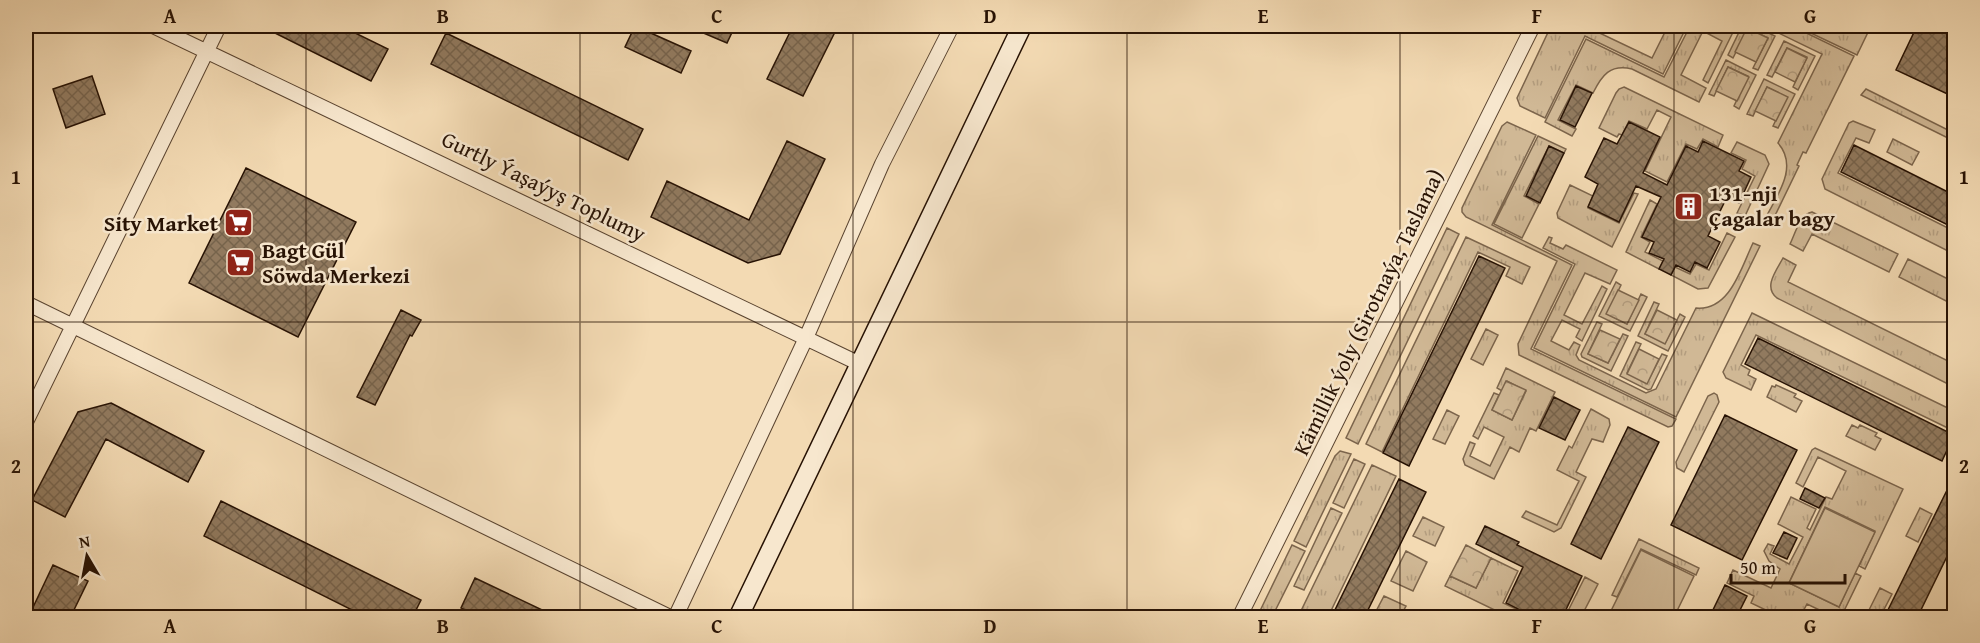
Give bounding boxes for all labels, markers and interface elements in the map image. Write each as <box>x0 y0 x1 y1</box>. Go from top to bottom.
text: A <box>164 1 177 30</box>
text: B <box>437 1 449 30</box>
text: C <box>711 1 723 30</box>
text: D <box>983 1 997 30</box>
text: E <box>1258 1 1269 30</box>
text: F <box>1532 1 1542 30</box>
text: G <box>1804 1 1816 30</box>
street label: Gurtly Ýaşaýyş Toplumy <box>437 123 651 249</box>
text: 1 <box>11 162 21 191</box>
text: 1 <box>1959 162 1969 191</box>
street label: Kämillik ýoly (Sirotnaýa, Taslama) <box>1285 163 1451 461</box>
place label: 131-nji Çagalar bagy <box>1709 177 1836 234</box>
building icon: 131-nji Çagalar bagy <box>1672 190 1704 222</box>
place label: Sity Market <box>104 207 219 239</box>
supermarket icon: Sity Market <box>223 207 255 239</box>
place label: Bagt Gül Söwda Merkezi <box>262 234 410 291</box>
supermarket icon: Bagt Gül Söwda Merkezi <box>225 247 257 279</box>
text: 2 <box>11 451 21 480</box>
text: 2 <box>1959 451 1969 480</box>
north arrow <box>57 526 117 586</box>
text: N <box>77 528 92 554</box>
scale bar <box>1731 547 1845 585</box>
text: 50 m <box>1740 554 1776 581</box>
text: A <box>164 611 177 640</box>
text: B <box>437 611 449 640</box>
text: C <box>711 611 723 640</box>
text: D <box>983 611 997 640</box>
text: E <box>1258 611 1269 640</box>
text: F <box>1532 611 1542 640</box>
text: G <box>1804 611 1816 640</box>

